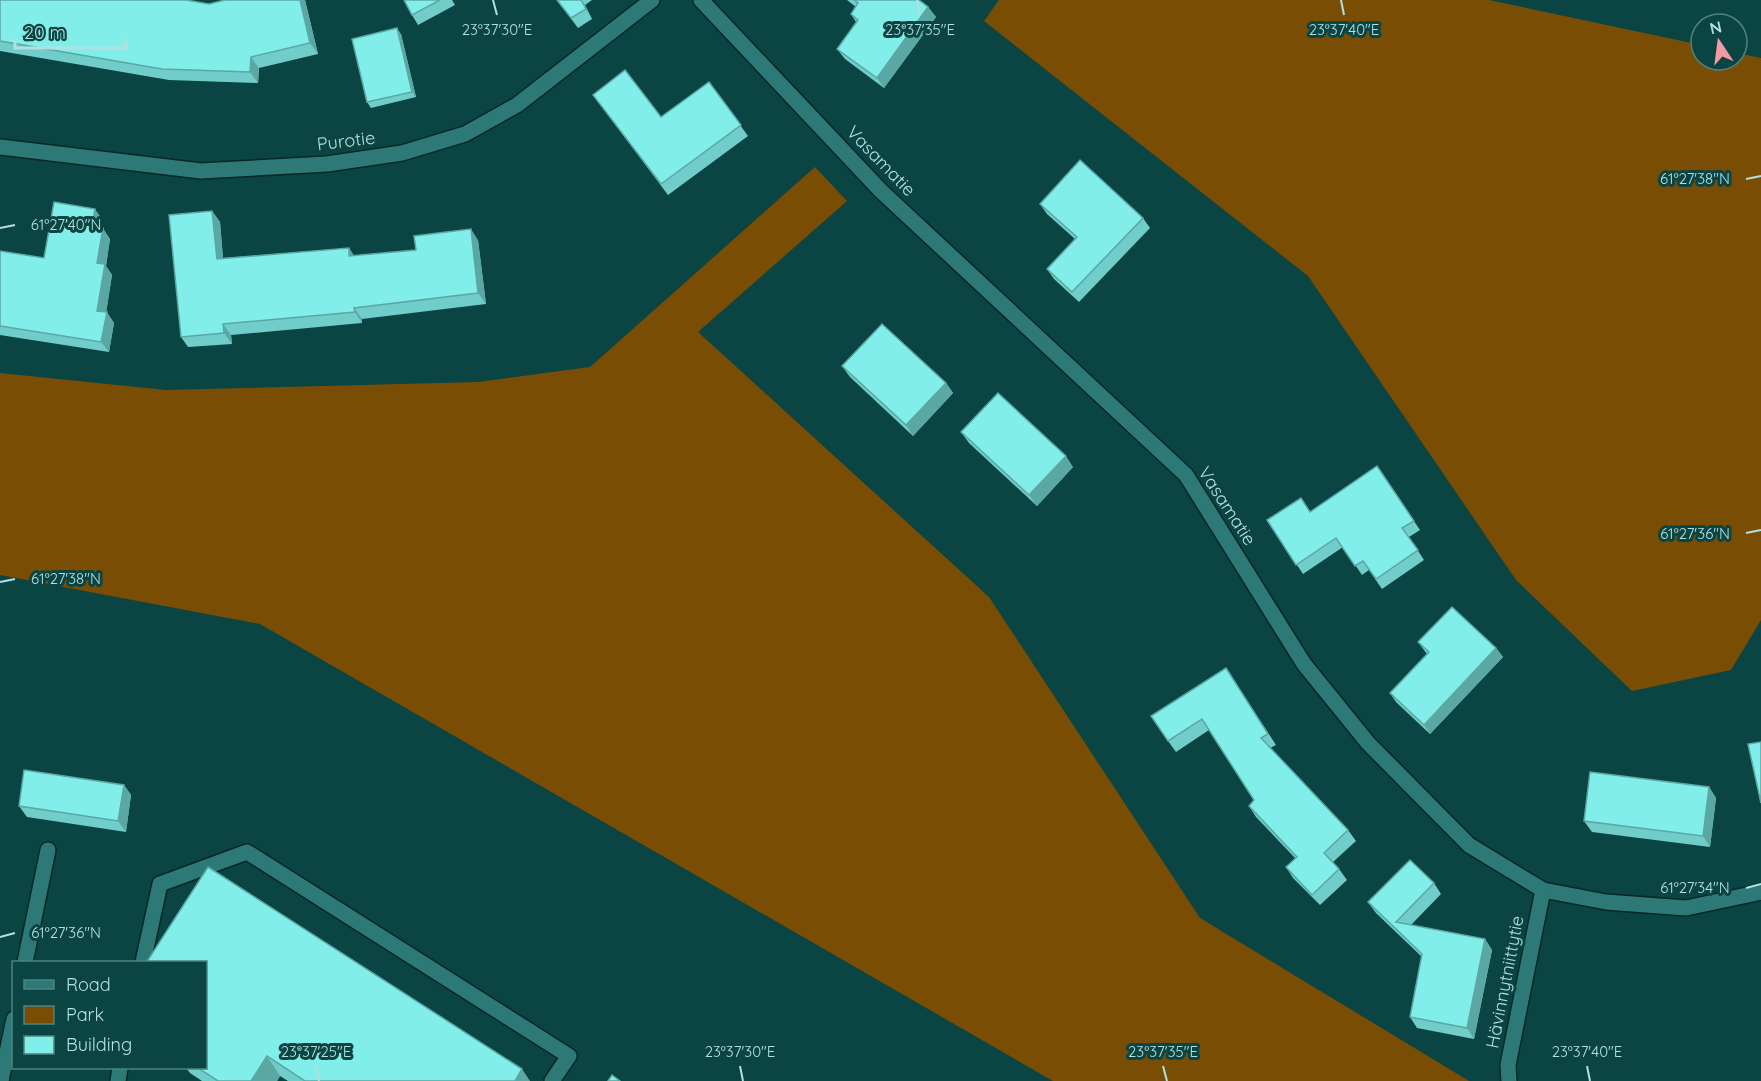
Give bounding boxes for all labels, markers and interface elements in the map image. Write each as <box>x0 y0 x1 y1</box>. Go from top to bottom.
scale bar <box>15 12 126 50</box>
north arrow <box>1689 12 1749 72</box>
text: N <box>1708 16 1724 38</box>
text: 23°37'30"E <box>462 20 532 39</box>
text: 23°37'35"E <box>885 20 955 39</box>
text: 23°37'40"E <box>1309 20 1379 39</box>
text: 20 m <box>24 21 66 44</box>
street label: Vasamatie <box>842 120 921 201</box>
street label: Purotie <box>316 126 376 155</box>
text: 61°27'38"N <box>1660 169 1730 188</box>
text: 61°27'40"N <box>31 215 101 234</box>
street label: Vasamatie <box>1193 462 1261 550</box>
text: 61°27'36"N <box>1660 524 1730 543</box>
text: 61°27'38"N <box>31 569 101 588</box>
text: 61°27'34"N <box>1660 878 1730 897</box>
street label: Hävinnytniittytie <box>1480 914 1529 1050</box>
text: 61°27'36"N <box>31 923 101 942</box>
legend <box>12 961 207 1069</box>
text: Road <box>66 973 111 996</box>
text: Park <box>66 1003 104 1026</box>
text: Building <box>66 1033 132 1056</box>
text: 23°37'25"E <box>281 1042 351 1061</box>
text: 23°37'30"E <box>705 1042 775 1061</box>
text: 23°37'35"E <box>1128 1042 1198 1061</box>
text: 23°37'40"E <box>1552 1042 1622 1061</box>

